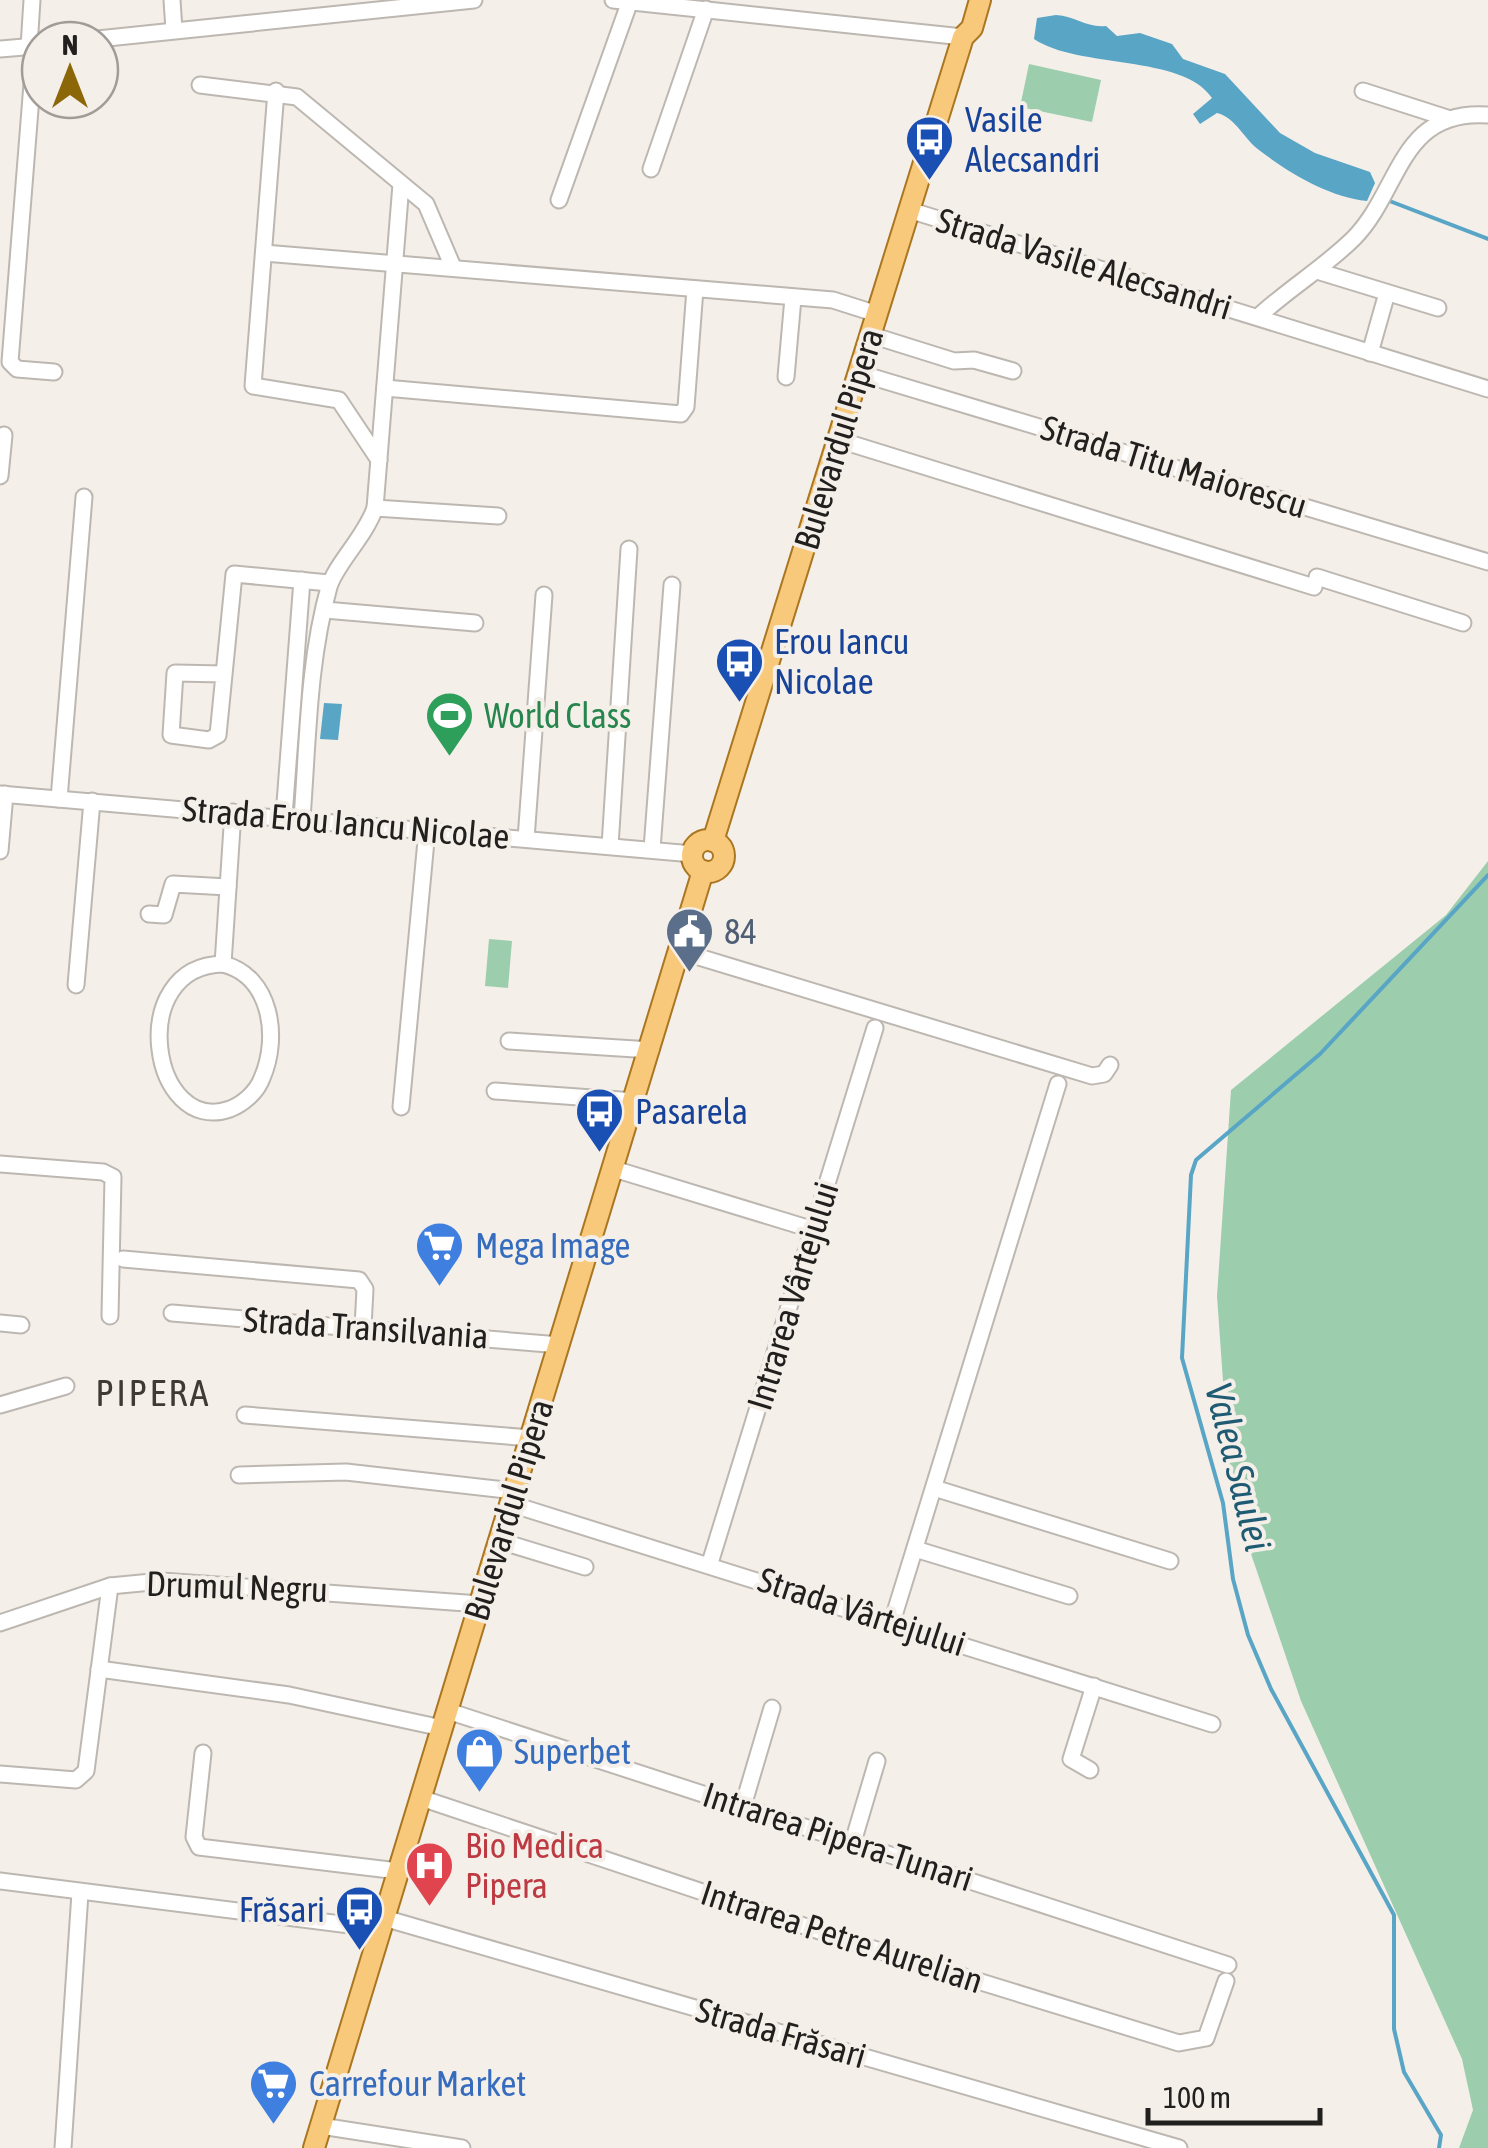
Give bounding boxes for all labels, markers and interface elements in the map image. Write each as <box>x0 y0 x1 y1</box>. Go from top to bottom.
north arrow <box>20 20 120 120</box>
text: N <box>62 29 78 61</box>
place label: Vasile Alecsandri <box>965 99 1100 179</box>
bus stop icon: Vasile Alecsandri <box>904 114 956 182</box>
street label: Strada Vasile Alecsandri <box>932 199 1236 327</box>
street label: Bulevardul Pipera <box>785 323 891 554</box>
street label: Strada Titu Maiorescu <box>1037 407 1312 525</box>
place label: Erou Iancu Nicolae <box>774 621 909 701</box>
bus stop icon: Erou Iancu Nicolae <box>713 636 765 704</box>
sports icon: World Class <box>423 690 475 758</box>
place label: World Class <box>484 695 631 735</box>
street label: Strada Erou Iancu Nicolae <box>181 788 511 856</box>
public building icon: 84 <box>663 906 715 974</box>
place label: 84 <box>724 911 757 951</box>
bus stop icon: Pasarela <box>574 1086 626 1154</box>
place label: Pasarela <box>635 1091 748 1131</box>
street label: Intrarea Vârtejului <box>738 1177 846 1415</box>
supermarket icon: Mega Image <box>414 1220 466 1288</box>
place label: Mega Image <box>475 1225 630 1265</box>
street label: Strada Transilvania <box>242 1298 490 1356</box>
district label: PIPERA <box>95 1371 211 1414</box>
water label: Valea Saulei <box>1197 1378 1280 1555</box>
street label: Bulevardul Pipera <box>455 1394 561 1625</box>
street label: Strada Vârtejului <box>754 1559 971 1663</box>
street label: Drumul Negru <box>145 1563 329 1609</box>
shop icon: Superbet <box>453 1726 505 1794</box>
place label: Superbet <box>514 1731 631 1771</box>
street label: Intrarea Pipera-Tunari <box>698 1774 978 1899</box>
place label: Bio Medica Pipera <box>465 1825 604 1905</box>
hospital icon: Bio Medica Pipera <box>404 1840 456 1908</box>
street label: Intrarea Petre Aurelian <box>696 1872 988 2000</box>
bus stop icon: Frăsari <box>334 1884 386 1952</box>
place label: Frăsari <box>239 1889 325 1929</box>
street label: Strada Frăsari <box>692 1989 871 2075</box>
supermarket icon: Carrefour Market <box>248 2058 300 2126</box>
place label: Carrefour Market <box>309 2063 526 2103</box>
scale bar <box>1148 2063 1320 2125</box>
text: 100 m <box>1163 2080 1231 2114</box>

